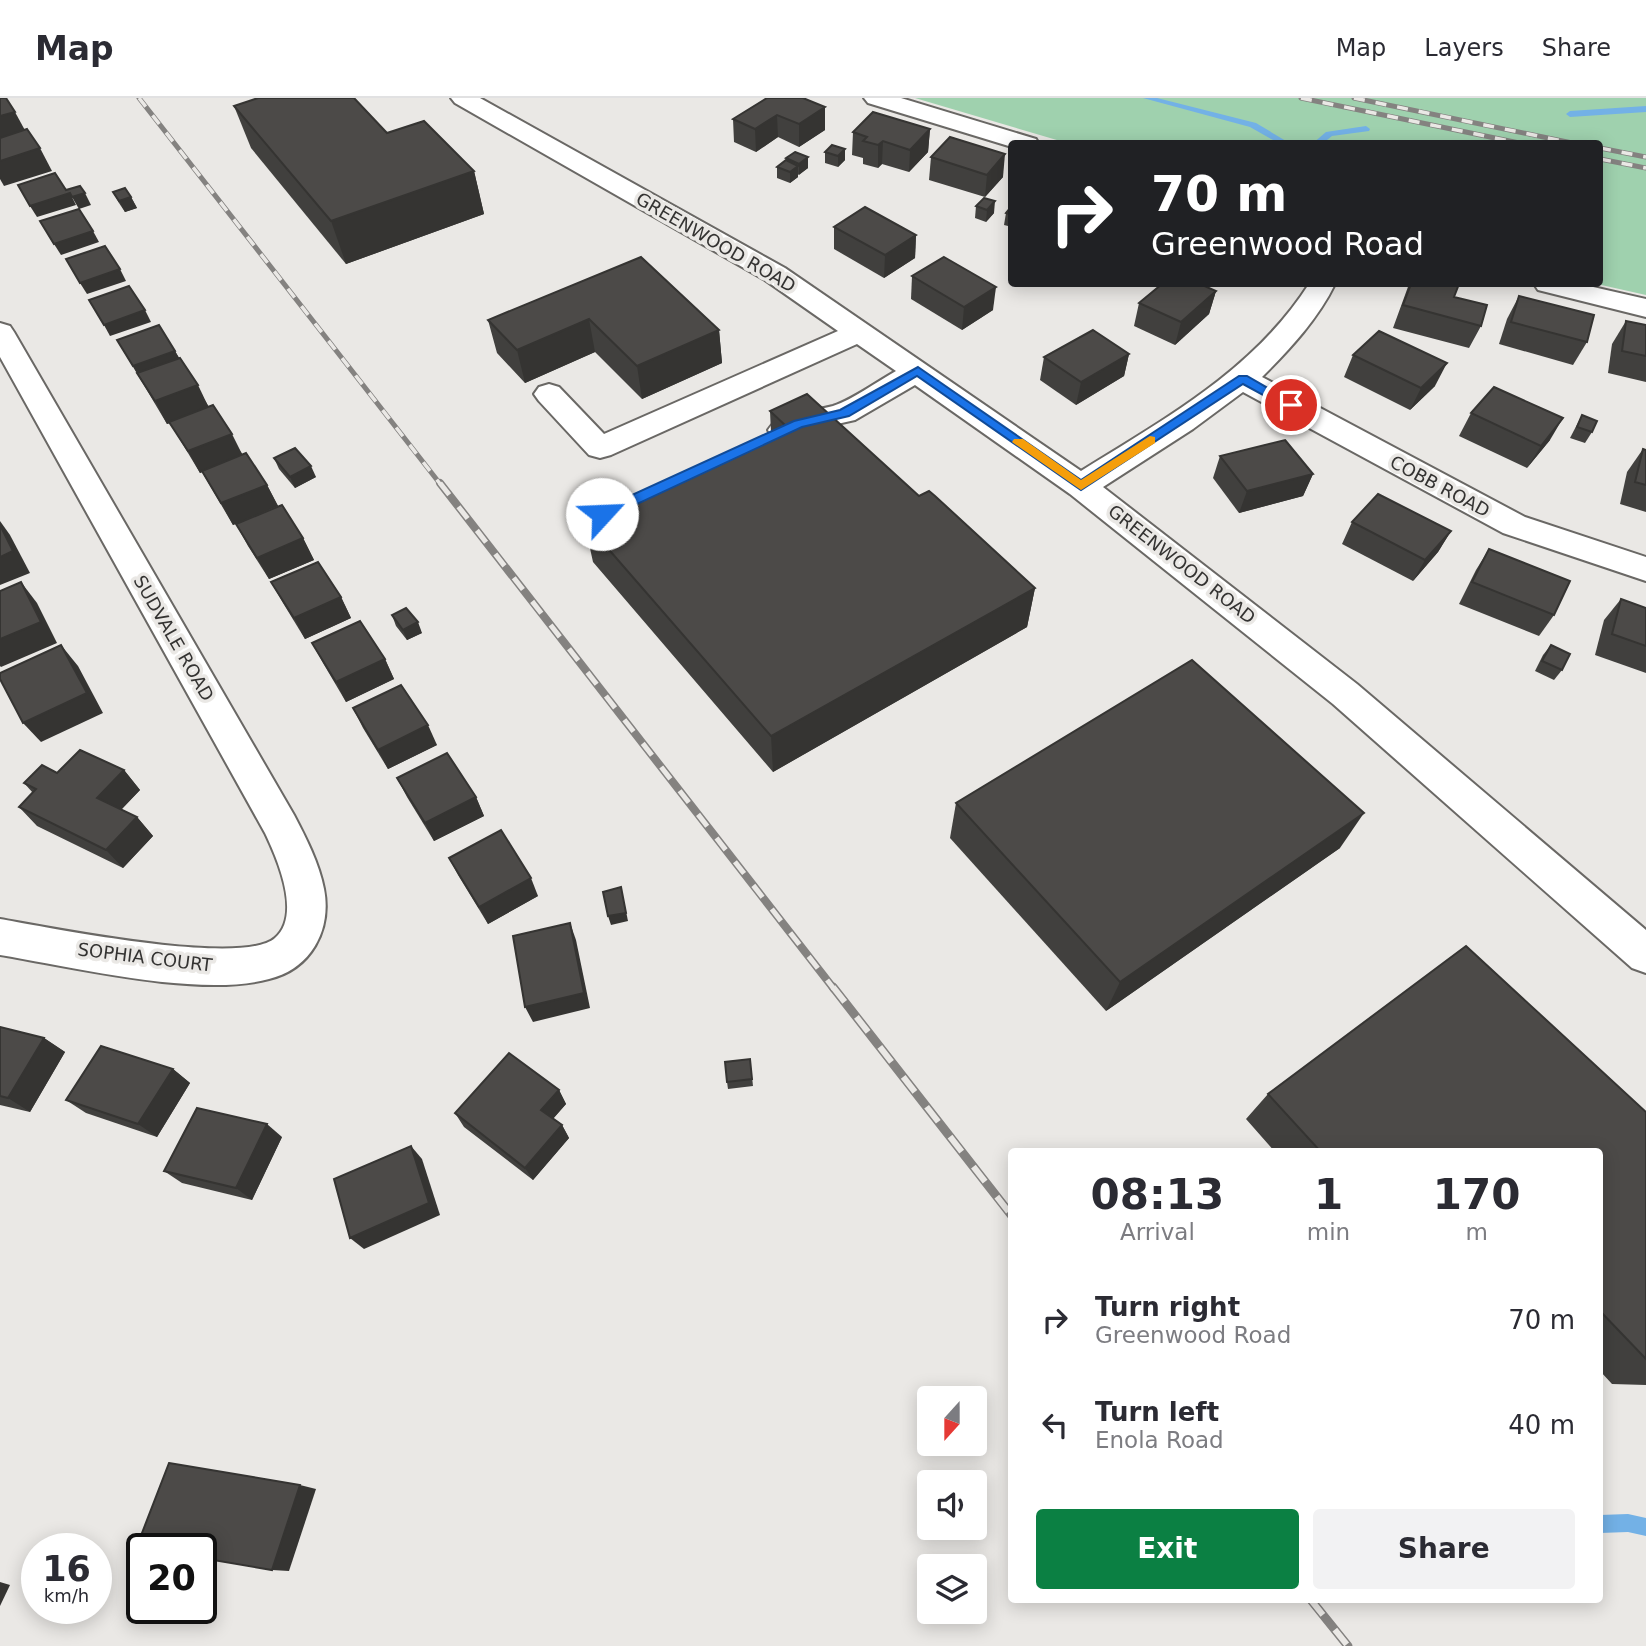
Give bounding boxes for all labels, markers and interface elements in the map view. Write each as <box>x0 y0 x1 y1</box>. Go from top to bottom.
text: Map <box>35 29 114 68</box>
text: Map <box>1336 34 1386 62</box>
text: Layers <box>1424 34 1504 62</box>
text: Share <box>1542 34 1611 62</box>
text: 70 m <box>1151 166 1287 223</box>
icon: right <box>1036 168 1127 259</box>
street label: GREENWOOD ROAD <box>632 188 800 296</box>
text: Greenwood Road <box>1151 225 1424 263</box>
pin <box>1261 375 1321 435</box>
icon: arrive <box>1272 386 1310 424</box>
street label: COBB ROAD <box>1387 451 1493 521</box>
position arrow <box>565 477 639 551</box>
street label: GREENWOOD ROAD <box>1104 500 1260 628</box>
street label: SUDVALE ROAD <box>130 572 218 704</box>
street label: SOPHIA COURT <box>77 938 214 976</box>
text: 08:13 <box>1091 1170 1224 1219</box>
text: 1 <box>1314 1170 1343 1219</box>
text: 170 <box>1433 1170 1520 1219</box>
text: Arrival <box>1120 1219 1195 1245</box>
text: min <box>1307 1219 1350 1245</box>
text: m <box>1465 1219 1488 1245</box>
text: Turn right <box>1095 1292 1240 1322</box>
icon: right <box>1036 1301 1074 1339</box>
text: 70 m <box>1508 1305 1575 1335</box>
text: Greenwood Road <box>1095 1322 1291 1348</box>
north arrow <box>917 1386 987 1456</box>
map controls <box>917 1386 987 1624</box>
text: Turn left <box>1095 1397 1219 1427</box>
icon: left <box>1036 1406 1074 1444</box>
text: 40 m <box>1508 1410 1575 1440</box>
text: Enola Road <box>1095 1427 1224 1453</box>
button: sound <box>917 1470 987 1540</box>
button: Exit <box>1036 1509 1299 1589</box>
button: Share <box>1313 1509 1575 1589</box>
speed limit sign: 20 <box>126 1533 217 1624</box>
text: 16 <box>42 1549 91 1589</box>
button: layers <box>917 1554 987 1624</box>
text: km/h <box>44 1585 89 1606</box>

